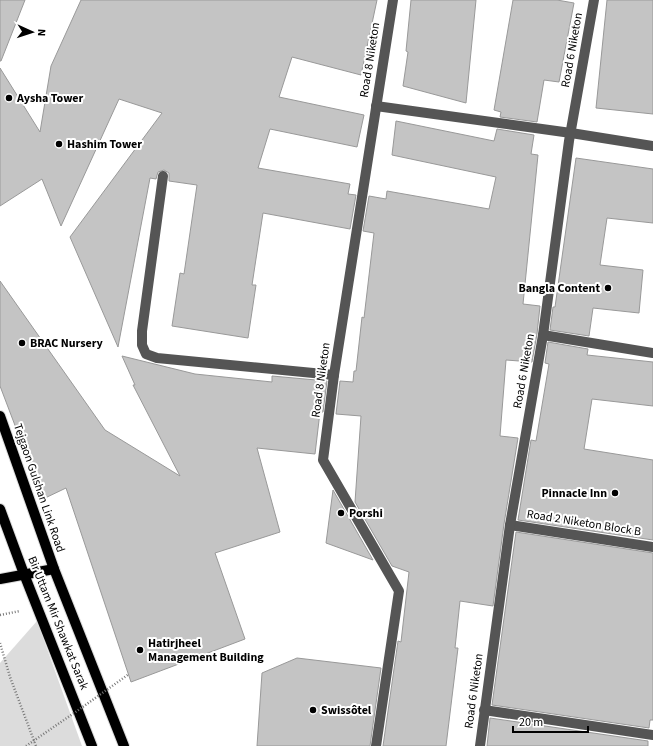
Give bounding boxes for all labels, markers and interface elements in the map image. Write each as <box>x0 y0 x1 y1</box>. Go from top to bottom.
street label: Road 6 Niketon <box>557 11 587 89</box>
north arrow <box>12 12 52 52</box>
street label: Road 8 Niketon <box>356 21 384 99</box>
text: N <box>34 28 49 37</box>
place label: Aysha Tower <box>16 90 84 107</box>
marker: Aysha Tower <box>4 93 14 103</box>
place label: Hashim Tower <box>67 136 142 153</box>
marker: Hashim Tower <box>54 139 64 149</box>
place label: Bangla Content <box>518 280 600 297</box>
marker: Bangla Content <box>603 283 613 293</box>
street label: Road 6 Niketon <box>509 332 539 410</box>
place label: BRAC Nursery <box>30 335 104 352</box>
marker: BRAC Nursery <box>17 338 27 348</box>
street label: Road 8 Niketon <box>307 341 335 419</box>
street label: Tejgaon Gulshan Link Road <box>9 421 69 555</box>
place label: Pinnacle Inn <box>541 485 607 502</box>
marker: Pinnacle Inn <box>610 488 620 498</box>
place label: Porshi <box>349 505 383 522</box>
street label: Road 2 Niketon Block B <box>526 506 642 540</box>
marker: Porshi <box>336 508 346 518</box>
street label: Bir Uttam Mir Shawkat Sarak <box>23 554 93 692</box>
place label: Hatirjheel Management Building <box>148 635 264 666</box>
marker: Hatirjheel Management Building <box>135 645 145 655</box>
street label: Road 6 Niketon <box>460 652 488 730</box>
place label: Swissôtel <box>321 702 372 719</box>
marker: Swissôtel <box>308 705 318 715</box>
scale bar <box>513 708 588 734</box>
text: 20 m <box>519 714 543 731</box>

